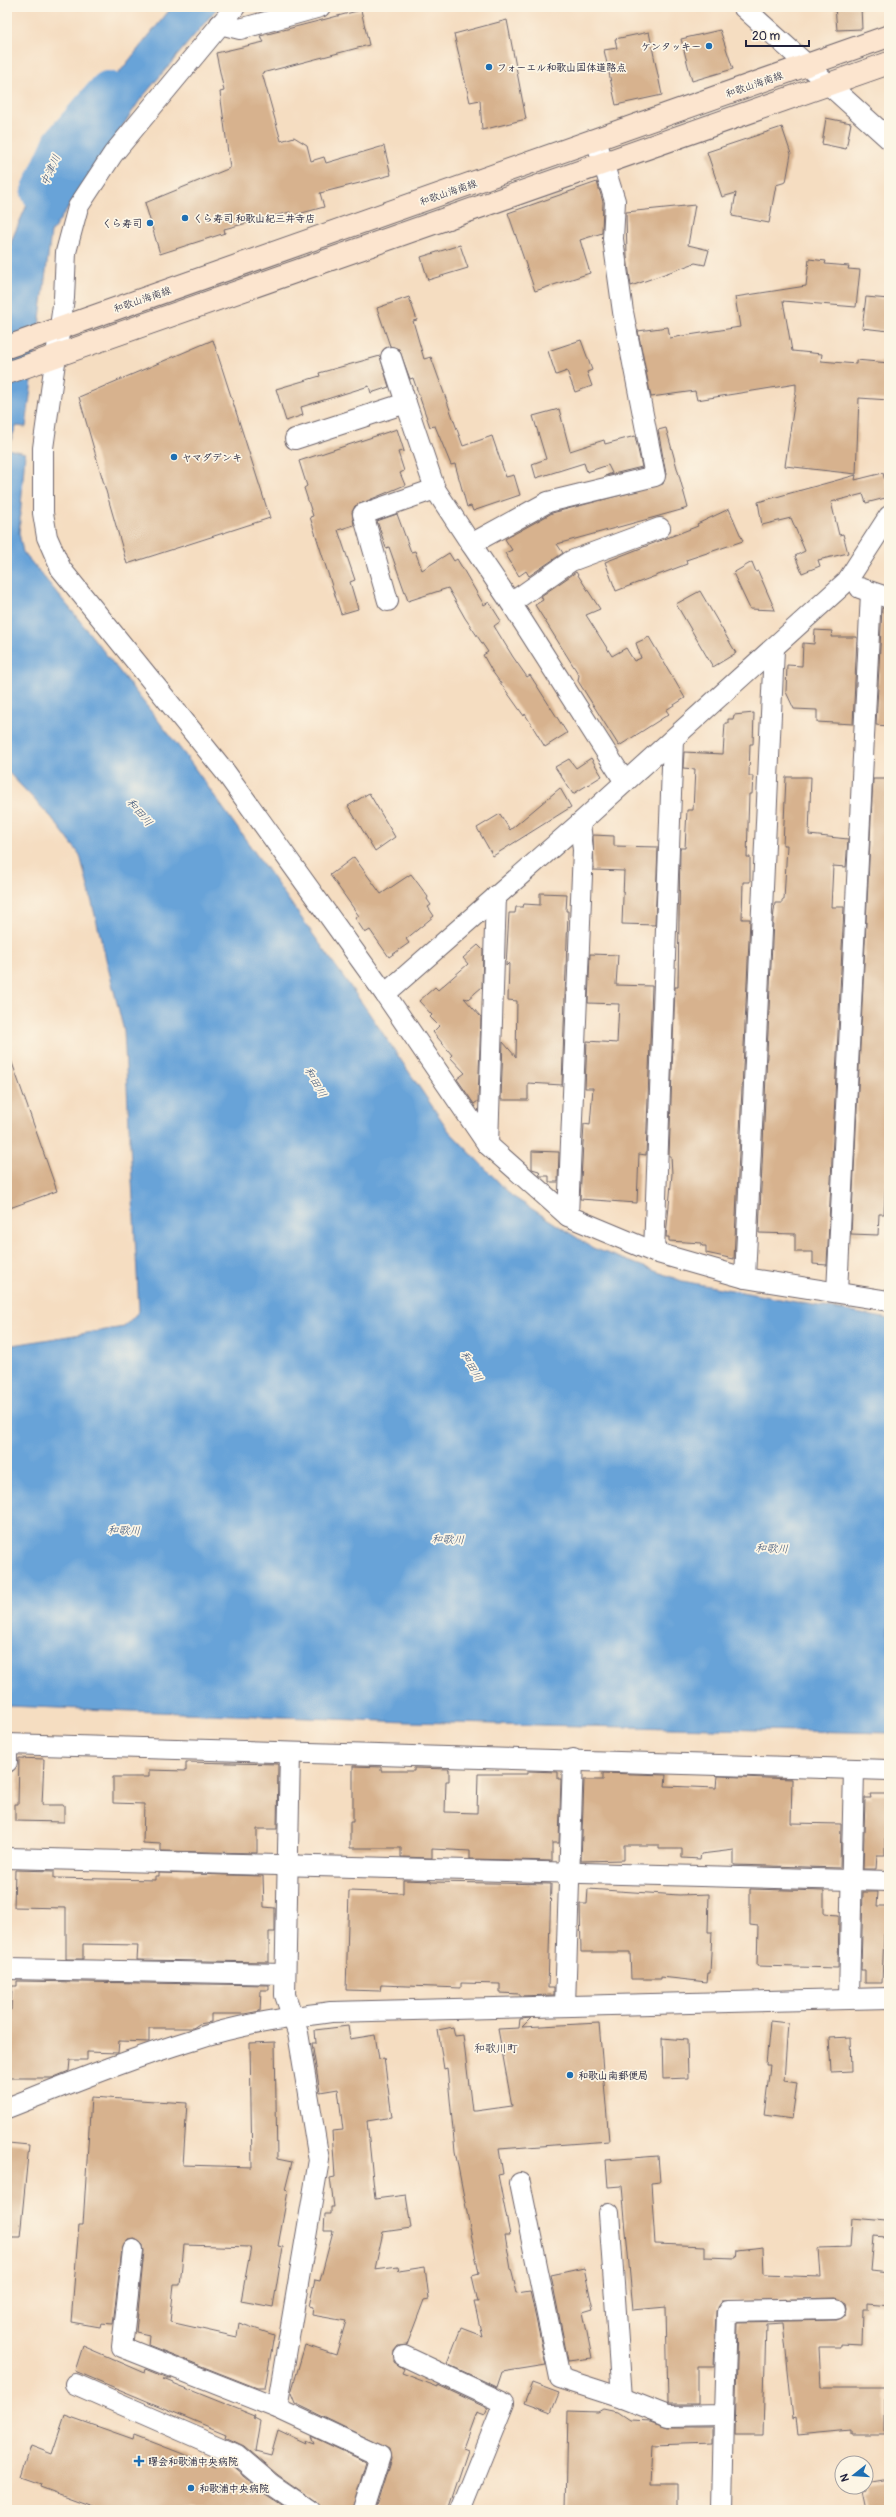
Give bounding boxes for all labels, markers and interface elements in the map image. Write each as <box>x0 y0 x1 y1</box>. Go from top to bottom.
scale bar <box>746 22 809 48</box>
text: 20 m <box>752 29 781 44</box>
place label: ケンタッキー <box>641 41 701 53</box>
marker: ケンタッキー <box>704 41 714 51</box>
marker: フォーエル和歌山国体道路点 <box>484 62 494 72</box>
place label: フォーエル和歌山国体道路点 <box>497 62 626 74</box>
street label: 和歌山海南線 <box>724 70 785 100</box>
water label: 中津川 <box>38 152 63 188</box>
street label: 和歌山海南線 <box>418 178 479 208</box>
marker: くら寿司 和歌山紀三井寺店 <box>180 213 190 223</box>
place label: くら寿司 和歌山紀三井寺店 <box>193 213 315 225</box>
place label: くら寿司 <box>102 218 142 230</box>
marker: くら寿司 <box>145 218 155 228</box>
street label: 和歌山海南線 <box>112 285 173 315</box>
marker: ヤマダデンキ <box>169 452 179 462</box>
place label: ヤマダデンキ <box>182 452 242 464</box>
water label: 和田川 <box>124 796 155 829</box>
water label: 和田川 <box>302 1065 329 1100</box>
water label: 和田川 <box>458 1349 485 1384</box>
water label: 和歌川 <box>107 1523 141 1538</box>
water label: 和歌川 <box>431 1532 465 1547</box>
water label: 和歌川 <box>755 1541 789 1556</box>
district label: 和歌川町 <box>474 2042 518 2055</box>
marker: 和歌山南郵便局 <box>565 2070 575 2080</box>
place label: 和歌山南郵便局 <box>578 2070 648 2082</box>
marker: 曙会和歌浦中央病院 <box>133 2455 145 2467</box>
north arrow <box>834 2455 874 2495</box>
place label: 曙会和歌浦中央病院 <box>148 2456 238 2468</box>
text: N <box>837 2472 852 2483</box>
marker: 和歌浦中央病院 <box>186 2483 196 2493</box>
place label: 和歌浦中央病院 <box>199 2483 269 2495</box>

